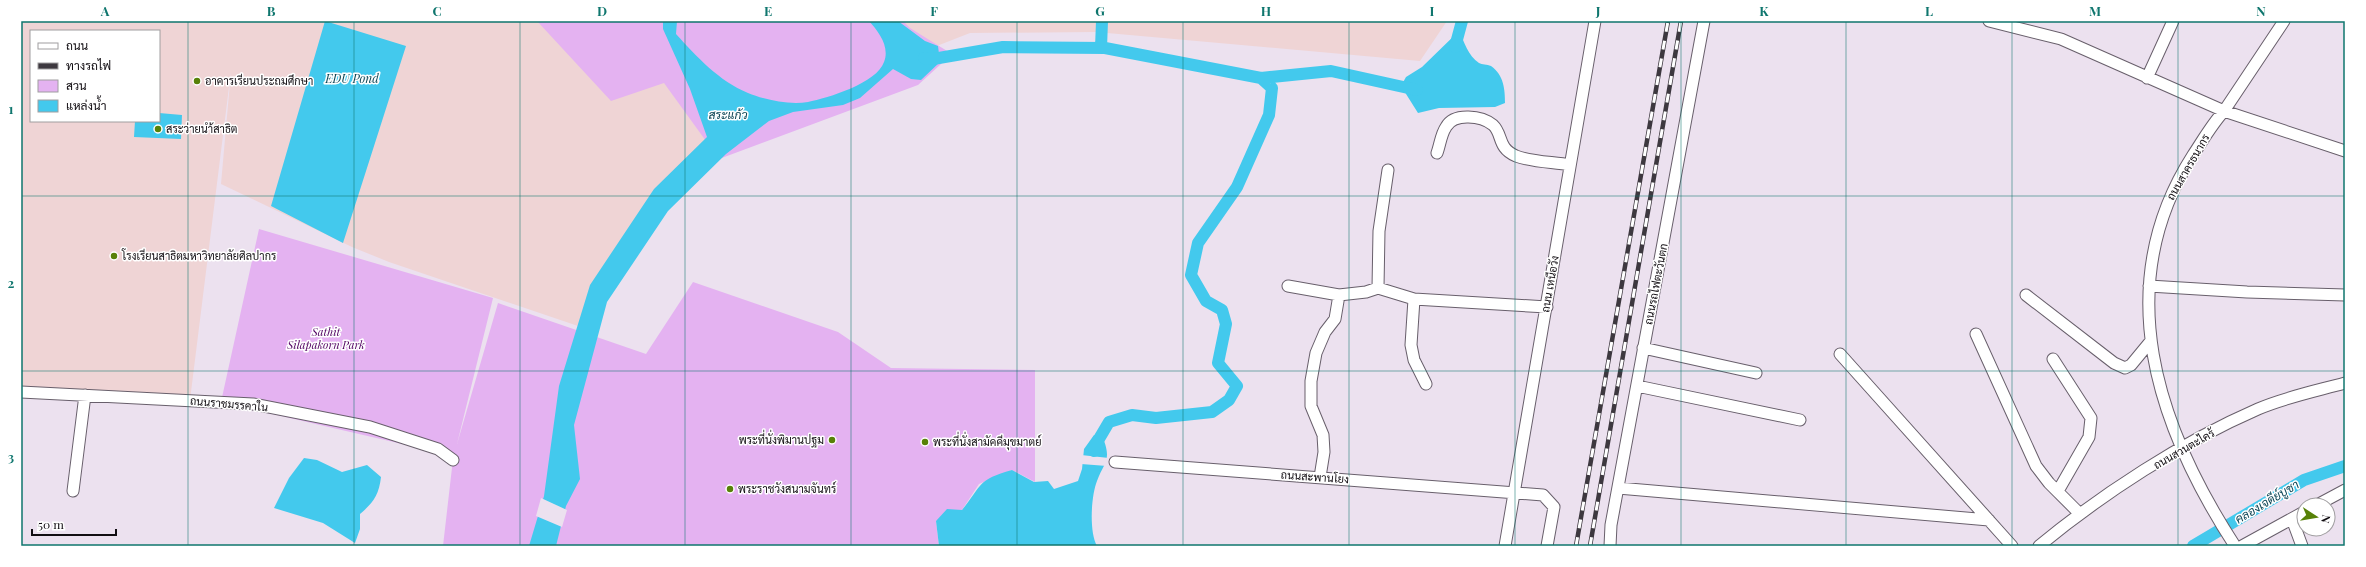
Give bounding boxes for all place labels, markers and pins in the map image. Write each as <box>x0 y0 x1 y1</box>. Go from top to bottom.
place label: อาคารเรียนประถมศึกษา <box>205 73 313 88</box>
marker: อาคารเรียนประถมศึกษา <box>192 76 202 86</box>
place label: สระว่ายนำ้สาธิต <box>166 121 238 136</box>
marker: สระว่ายนำ้สาธิต <box>153 124 163 134</box>
place label: โรงเรียนสาธิตมหาวิทยาลัยศิลปากร <box>121 248 276 263</box>
marker: โรงเรียนสาธิตมหาวิทยาลัยศิลปากร <box>109 251 119 261</box>
place label: พระที่นั่งพิมานปฐม <box>739 429 824 448</box>
place label: พระที่นั่งสามัคคีมุขมาตย์ <box>933 431 1041 451</box>
marker: พระที่นั่งพิมานปฐม <box>827 435 837 445</box>
marker: พระที่นั่งสามัคคีมุขมาตย์ <box>920 437 930 447</box>
place label: พระราชวังสนามจันทร์ <box>738 481 836 496</box>
marker: พระราชวังสนามจันทร์ <box>725 484 735 494</box>

